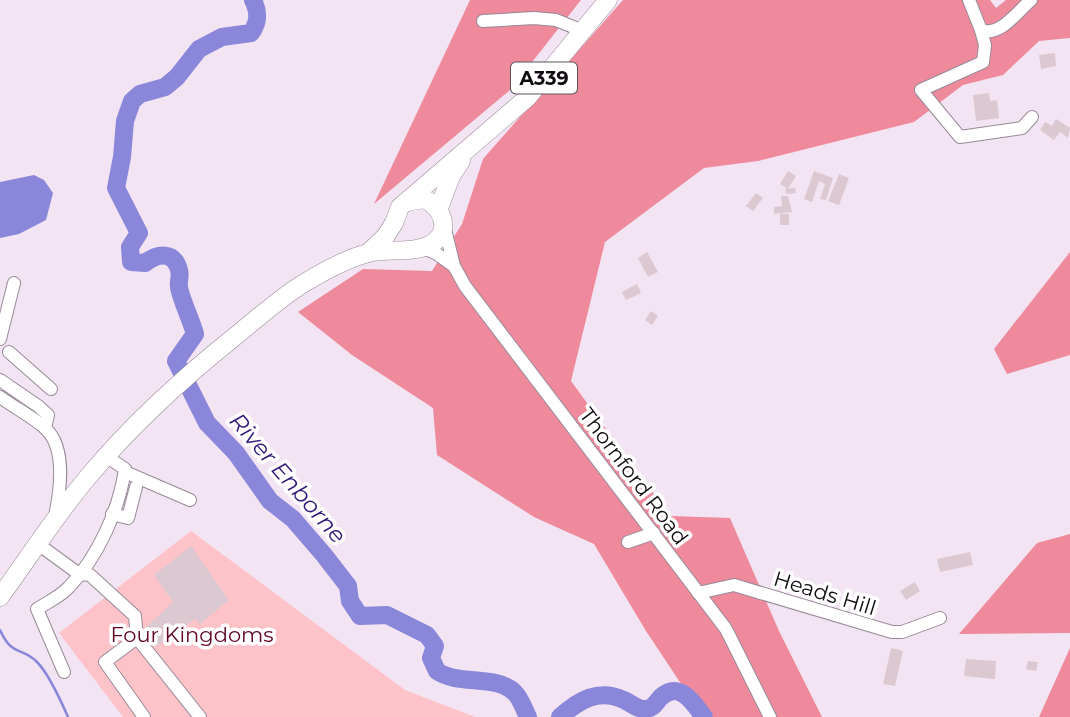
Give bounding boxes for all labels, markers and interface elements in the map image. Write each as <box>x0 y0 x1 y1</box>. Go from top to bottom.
road number: A339 <box>511 62 577 94</box>
street label: Thornford Road <box>574 403 694 549</box>
water label: River Enborne <box>224 407 352 549</box>
street label: Heads Hill <box>771 566 879 620</box>
park label: Four Kingdoms <box>110 622 274 647</box>

